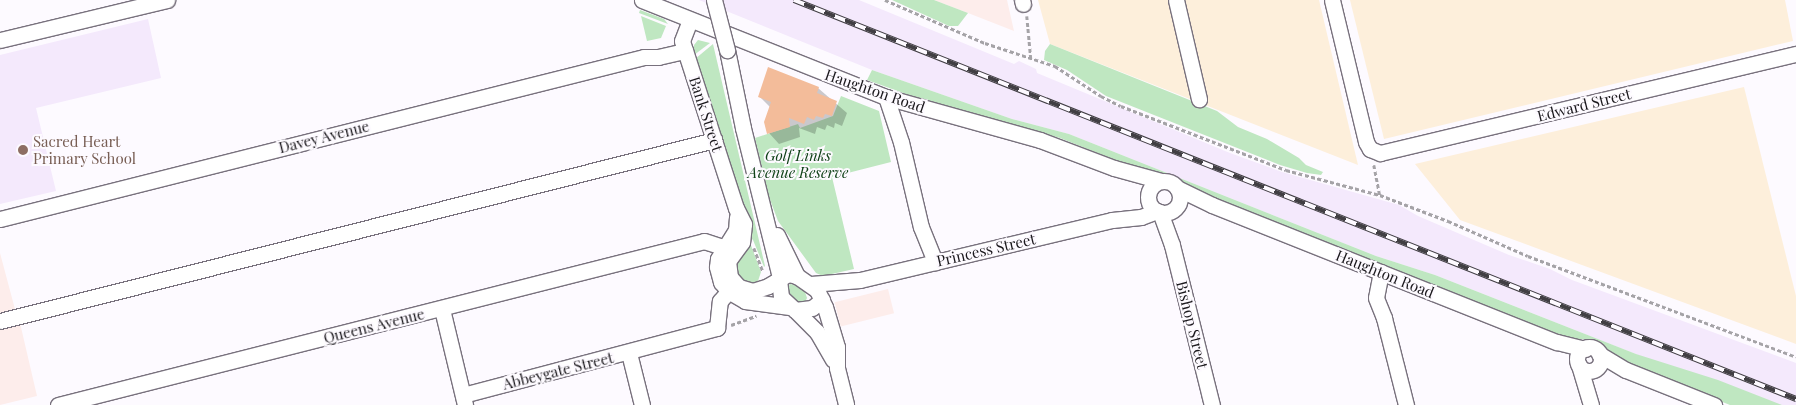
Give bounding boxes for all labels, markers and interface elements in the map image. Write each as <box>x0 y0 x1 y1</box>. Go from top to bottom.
street label: Haughton Road <box>823 65 927 117</box>
street label: Bank Street <box>685 74 727 154</box>
street label: Edward Street <box>1535 85 1633 125</box>
street label: Davey Avenue <box>276 117 372 157</box>
place label: Sacred Heart Primary School <box>33 132 136 167</box>
marker: Sacred Heart Primary School <box>17 144 29 156</box>
park label: Golf Links Avenue Reserve <box>748 146 848 181</box>
street label: Princess Street <box>935 230 1037 270</box>
street label: Haughton Road <box>1333 246 1437 302</box>
street label: Bishop Street <box>1172 279 1212 371</box>
street label: Queens Avenue <box>321 305 427 347</box>
street label: Abbeygate Street <box>501 349 615 393</box>

